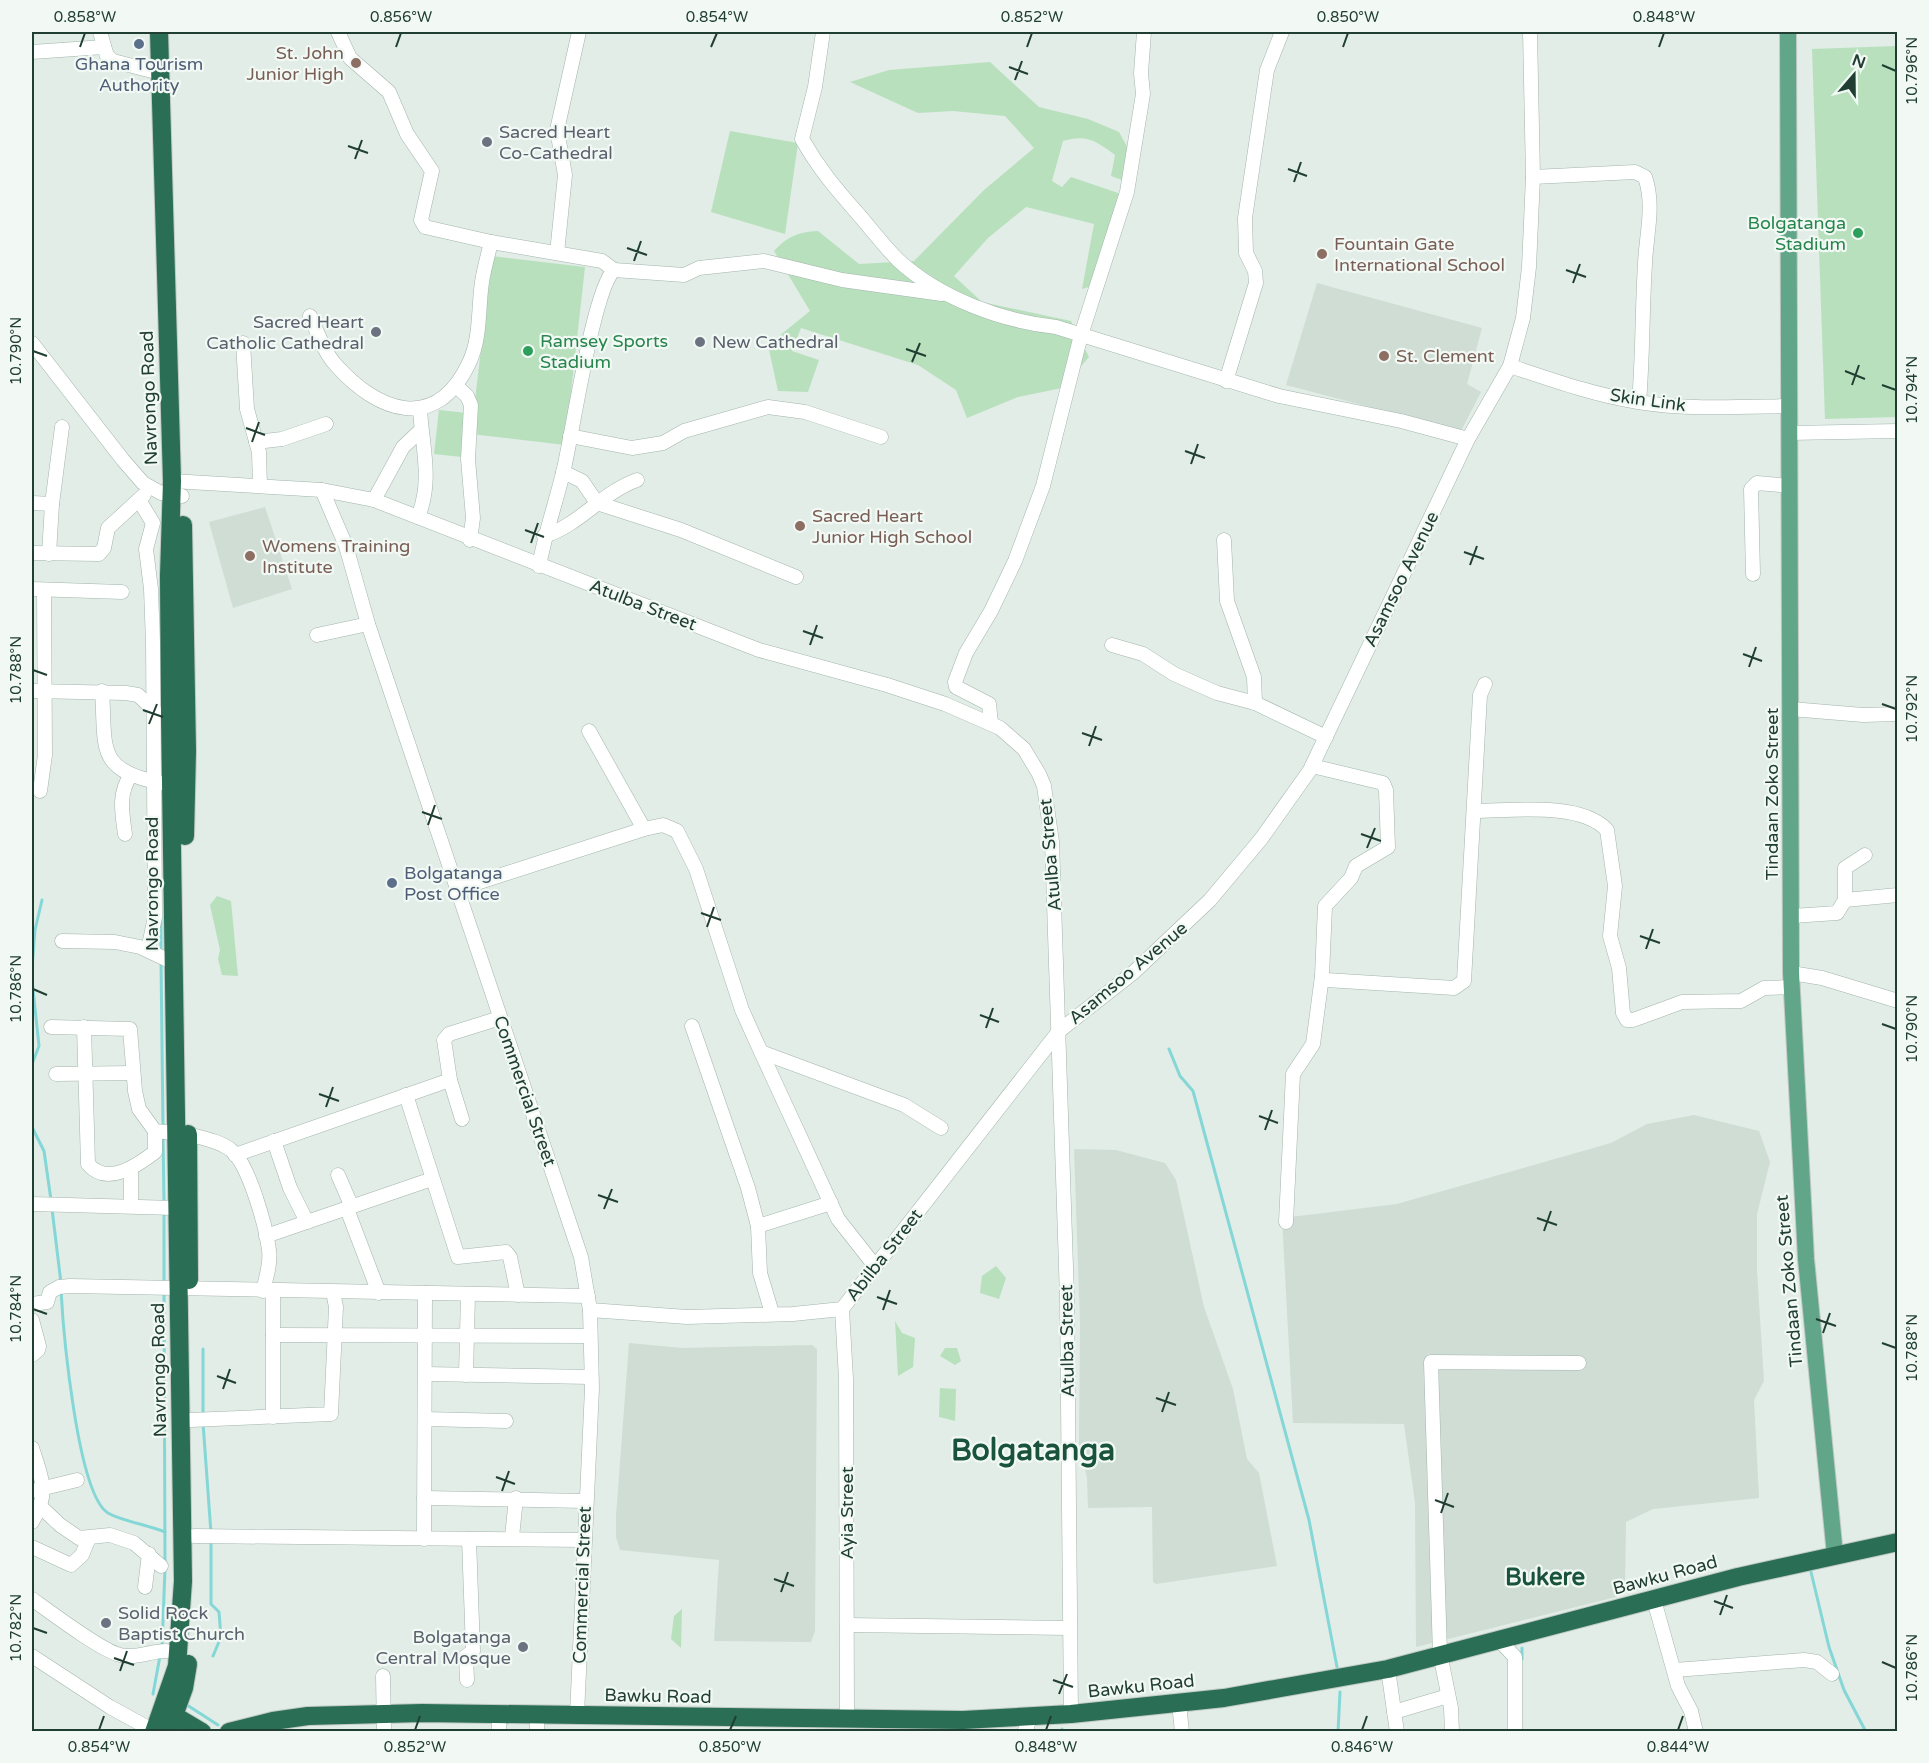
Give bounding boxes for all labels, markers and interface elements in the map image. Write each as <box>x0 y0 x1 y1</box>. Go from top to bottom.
text: 0.858°W <box>54 8 116 26</box>
text: 0.856°W <box>370 8 432 26</box>
text: 0.854°W <box>686 8 748 26</box>
text: 0.852°W <box>1001 8 1063 26</box>
text: 0.850°W <box>1317 8 1379 26</box>
text: 0.848°W <box>1633 8 1695 26</box>
marker: Ghana Tourism Authority <box>132 37 146 51</box>
text: 10.796°N <box>1903 37 1921 105</box>
place label: St. John Junior High <box>246 42 344 85</box>
north arrow <box>1824 45 1884 105</box>
text: N <box>1849 50 1868 73</box>
place label: Ghana Tourism Authority <box>75 53 203 96</box>
marker: St. John Junior High <box>349 56 363 70</box>
place label: Sacred Heart Co-Cathedral <box>499 121 613 164</box>
marker: Sacred Heart Co-Cathedral <box>480 135 494 149</box>
place label: Bolgatanga Stadium <box>1748 212 1846 255</box>
marker: Bolgatanga Stadium <box>1851 226 1865 240</box>
place label: Fountain Gate International School <box>1334 233 1505 276</box>
marker: Fountain Gate International School <box>1315 247 1329 261</box>
place label: Sacred Heart Catholic Cathedral <box>206 311 364 354</box>
text: 10.790°N <box>7 317 25 385</box>
marker: Sacred Heart Catholic Cathedral <box>369 325 383 339</box>
street label: Navrongo Road <box>136 330 162 466</box>
place label: Ramsey Sports Stadium <box>540 330 668 373</box>
place label: New Cathedral <box>712 331 839 353</box>
marker: New Cathedral <box>693 335 707 349</box>
marker: Ramsey Sports Stadium <box>521 344 535 358</box>
place label: St. Clement <box>1396 345 1495 367</box>
marker: St. Clement <box>1377 349 1391 363</box>
text: 10.794°N <box>1903 356 1921 424</box>
street label: Skin Link <box>1609 384 1688 416</box>
place label: Sacred Heart Junior High School <box>812 505 972 548</box>
street label: Asamsoo Avenue <box>1359 508 1443 650</box>
marker: Sacred Heart Junior High School <box>793 519 807 533</box>
place label: Womens Training Institute <box>262 535 410 578</box>
marker: Womens Training Institute <box>243 549 257 563</box>
street label: Atulba Street <box>586 574 700 636</box>
text: 10.788°N <box>7 636 25 704</box>
text: 10.792°N <box>1903 675 1921 743</box>
street label: Tindaan Zoko Street <box>1761 708 1783 880</box>
street label: Atulba Street <box>1034 798 1066 912</box>
street label: Navrongo Road <box>141 817 163 951</box>
place label: Bolgatanga Post Office <box>404 862 503 905</box>
marker: Bolgatanga Post Office <box>385 876 399 890</box>
street label: Asamsoo Avenue <box>1064 917 1192 1029</box>
text: 10.786°N <box>7 955 25 1023</box>
text: 10.790°N <box>1903 995 1921 1063</box>
street label: Commercial Street <box>489 1013 561 1169</box>
street label: Tindaan Zoko Street <box>1771 1194 1807 1368</box>
street label: Abilba Street <box>841 1204 927 1306</box>
text: 10.784°N <box>7 1275 25 1343</box>
street label: Atulba Street <box>1055 1284 1079 1398</box>
street label: Navrongo Road <box>147 1302 171 1438</box>
text: 10.788°N <box>1903 1314 1921 1382</box>
district label: Bolgatanga <box>951 1432 1115 1469</box>
street label: Ayia Street <box>836 1466 858 1560</box>
street label: Commercial Street <box>568 1506 596 1664</box>
street label: Bawku Road <box>1610 1550 1720 1600</box>
district label: Bukere <box>1505 1563 1585 1592</box>
text: 10.782°N <box>7 1594 25 1662</box>
place label: Solid Rock Baptist Church <box>118 1602 245 1645</box>
marker: Solid Rock Baptist Church <box>99 1616 113 1630</box>
place label: Bolgatanga Central Mosque <box>376 1626 511 1669</box>
text: 10.786°N <box>1903 1634 1921 1702</box>
marker: Bolgatanga Central Mosque <box>516 1640 530 1654</box>
street label: Bawku Road <box>1086 1669 1196 1703</box>
street label: Bawku Road <box>604 1684 712 1708</box>
text: 0.854°W <box>68 1738 130 1756</box>
text: 0.852°W <box>384 1738 446 1756</box>
text: 0.850°W <box>699 1738 761 1756</box>
text: 0.848°W <box>1015 1738 1077 1756</box>
text: 0.846°W <box>1331 1738 1393 1756</box>
text: 0.844°W <box>1647 1738 1709 1756</box>

